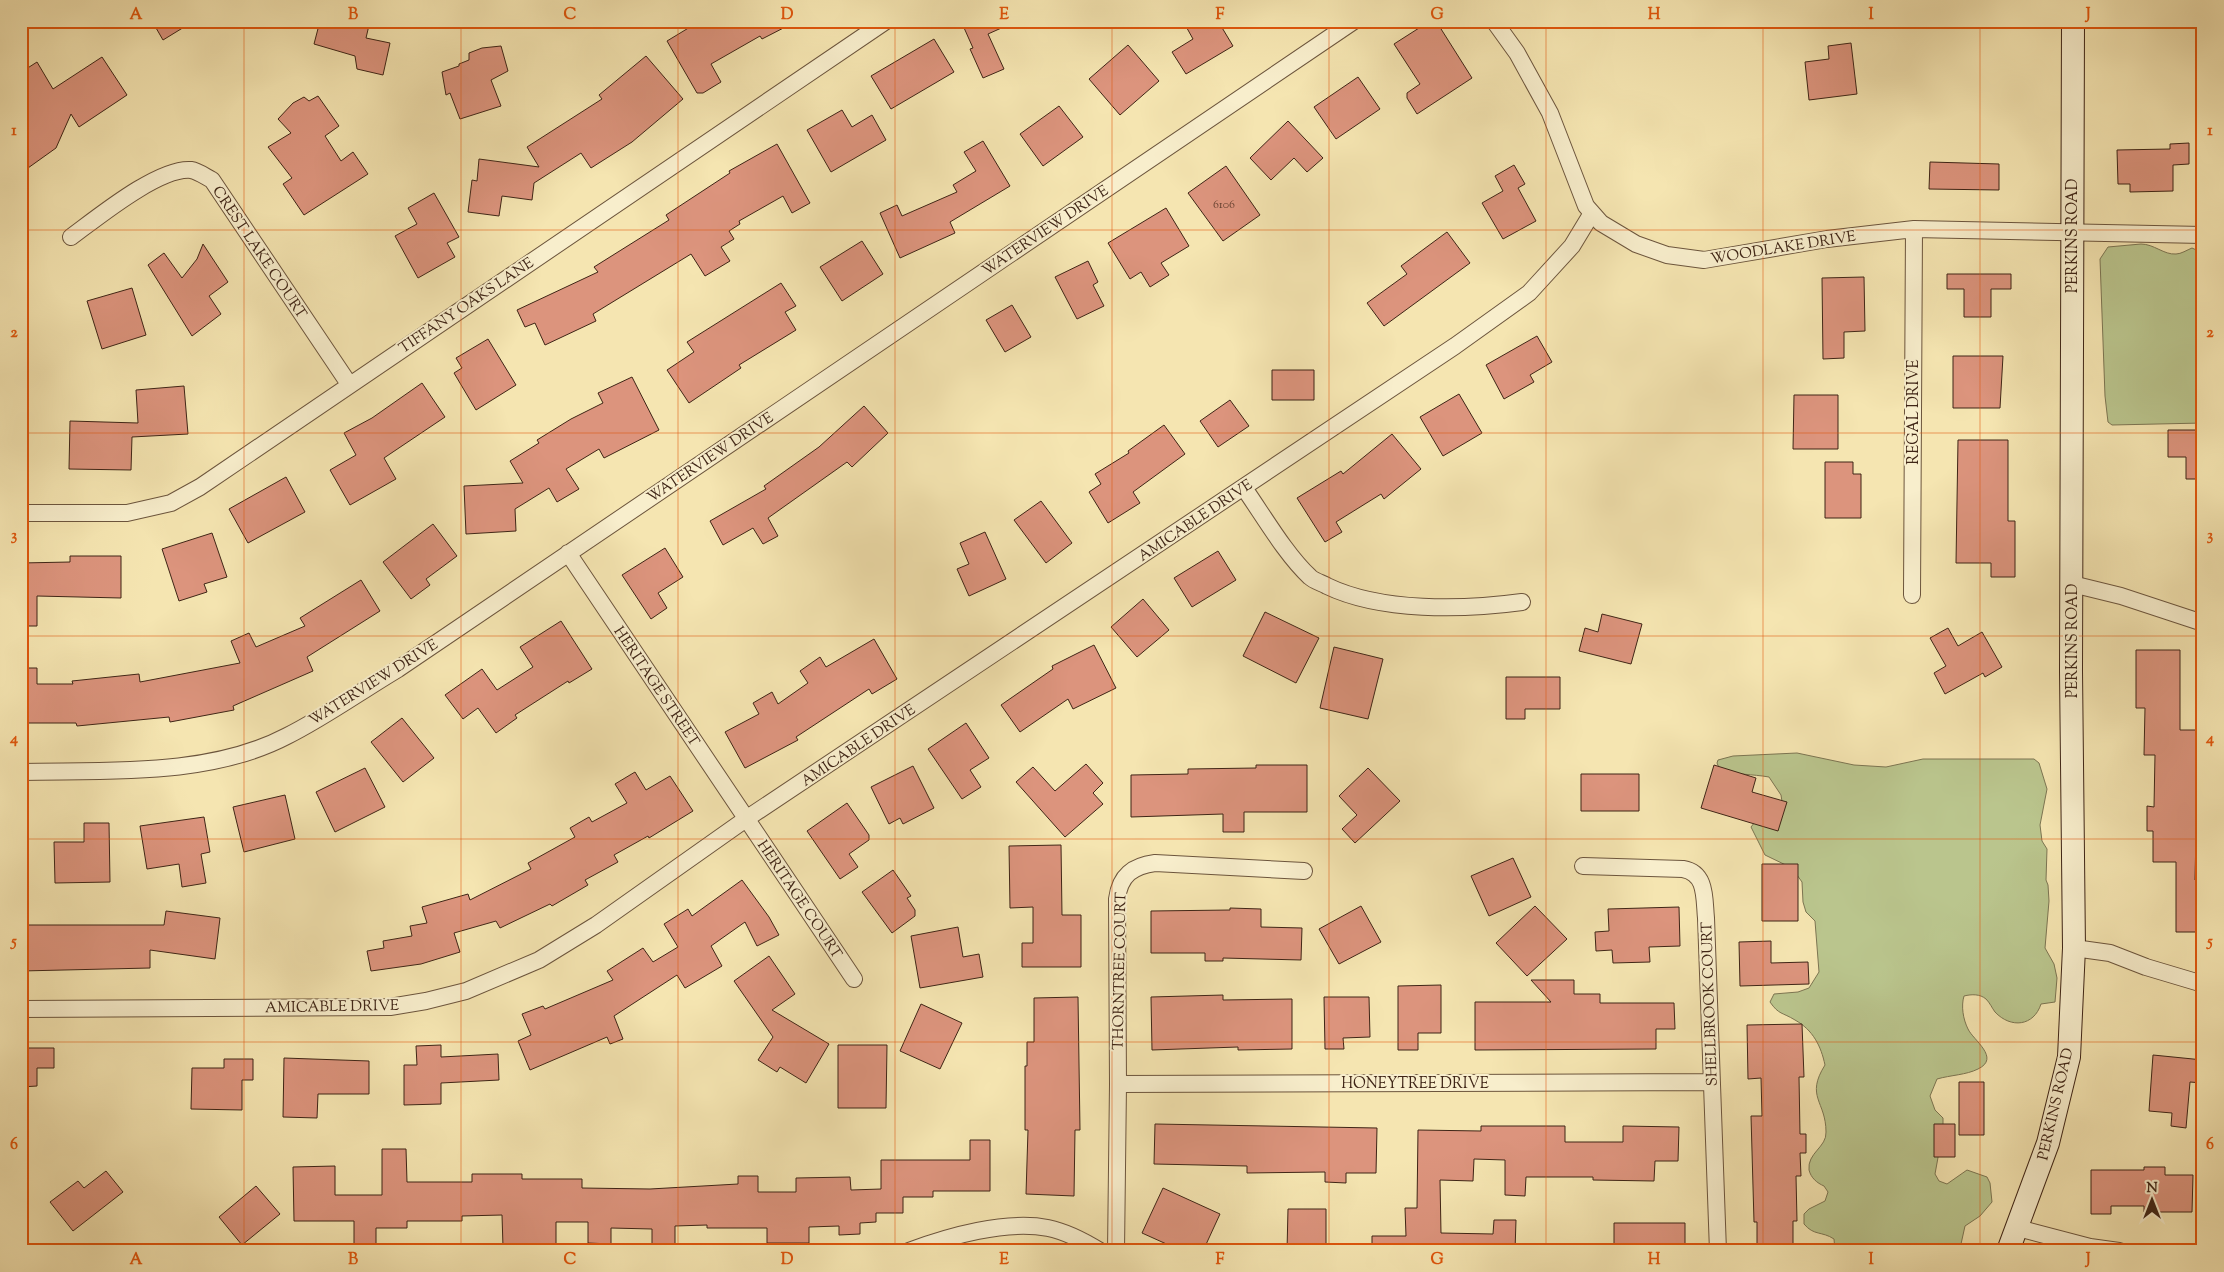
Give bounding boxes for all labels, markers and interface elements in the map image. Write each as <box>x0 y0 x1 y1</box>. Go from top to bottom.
text: A <box>130 4 143 27</box>
text: B <box>348 4 358 27</box>
text: C <box>564 4 577 27</box>
text: D <box>781 4 794 27</box>
text: E <box>999 4 1009 27</box>
text: F <box>1216 4 1225 27</box>
text: G <box>1430 4 1444 27</box>
text: H <box>1648 4 1661 27</box>
text: I <box>1868 4 1874 27</box>
text: J <box>2084 4 2091 27</box>
text: 1 <box>11 120 17 143</box>
text: 1 <box>2207 120 2213 143</box>
street label: PERKINS ROAD <box>2063 179 2084 293</box>
street label: WATERVIEW DRIVE <box>978 181 1113 281</box>
street label: CREST LAKE COURT <box>206 182 311 324</box>
house number: 6106 <box>1213 196 1235 214</box>
street label: WOODLAKE DRIVE <box>1709 227 1857 270</box>
street label: TIFFANY OAKS LANE <box>395 253 538 359</box>
text: 2 <box>10 322 18 345</box>
text: 2 <box>2206 322 2214 345</box>
street label: REGAL DRIVE <box>1904 359 1925 465</box>
street label: WATERVIEW DRIVE <box>643 408 778 508</box>
street label: AMICABLE DRIVE <box>1134 475 1257 567</box>
text: 3 <box>11 525 18 548</box>
text: 3 <box>2207 525 2214 548</box>
street label: PERKINS ROAD <box>2063 584 2084 698</box>
street label: HERITAGE STREET <box>608 623 704 751</box>
street label: WATERVIEW DRIVE <box>305 635 442 732</box>
street label: AMICABLE DRIVE <box>797 700 920 792</box>
text: 4 <box>9 728 18 751</box>
text: 4 <box>2205 728 2214 751</box>
street label: HERITAGE COURT <box>751 836 847 964</box>
street label: THORNTREE COURT <box>1109 892 1132 1050</box>
street label: SHELLBROOK COURT <box>1697 921 1724 1087</box>
text: 5 <box>9 931 17 954</box>
text: 5 <box>2205 931 2213 954</box>
street label: AMICABLE DRIVE <box>265 996 399 1019</box>
street label: PERKINS ROAD <box>2033 1046 2080 1163</box>
street label: HONEYTREE DRIVE <box>1341 1074 1489 1095</box>
text: 6 <box>10 1134 18 1157</box>
text: 6 <box>2206 1134 2214 1157</box>
north arrow <box>2126 1174 2176 1224</box>
text: N <box>2146 1179 2158 1199</box>
text: A <box>130 1249 143 1272</box>
text: B <box>348 1249 358 1272</box>
text: C <box>564 1249 577 1272</box>
text: D <box>781 1249 794 1272</box>
text: E <box>999 1249 1009 1272</box>
text: F <box>1216 1249 1225 1272</box>
text: G <box>1430 1249 1444 1272</box>
text: H <box>1648 1249 1661 1272</box>
text: I <box>1868 1249 1874 1272</box>
text: J <box>2084 1249 2091 1272</box>

